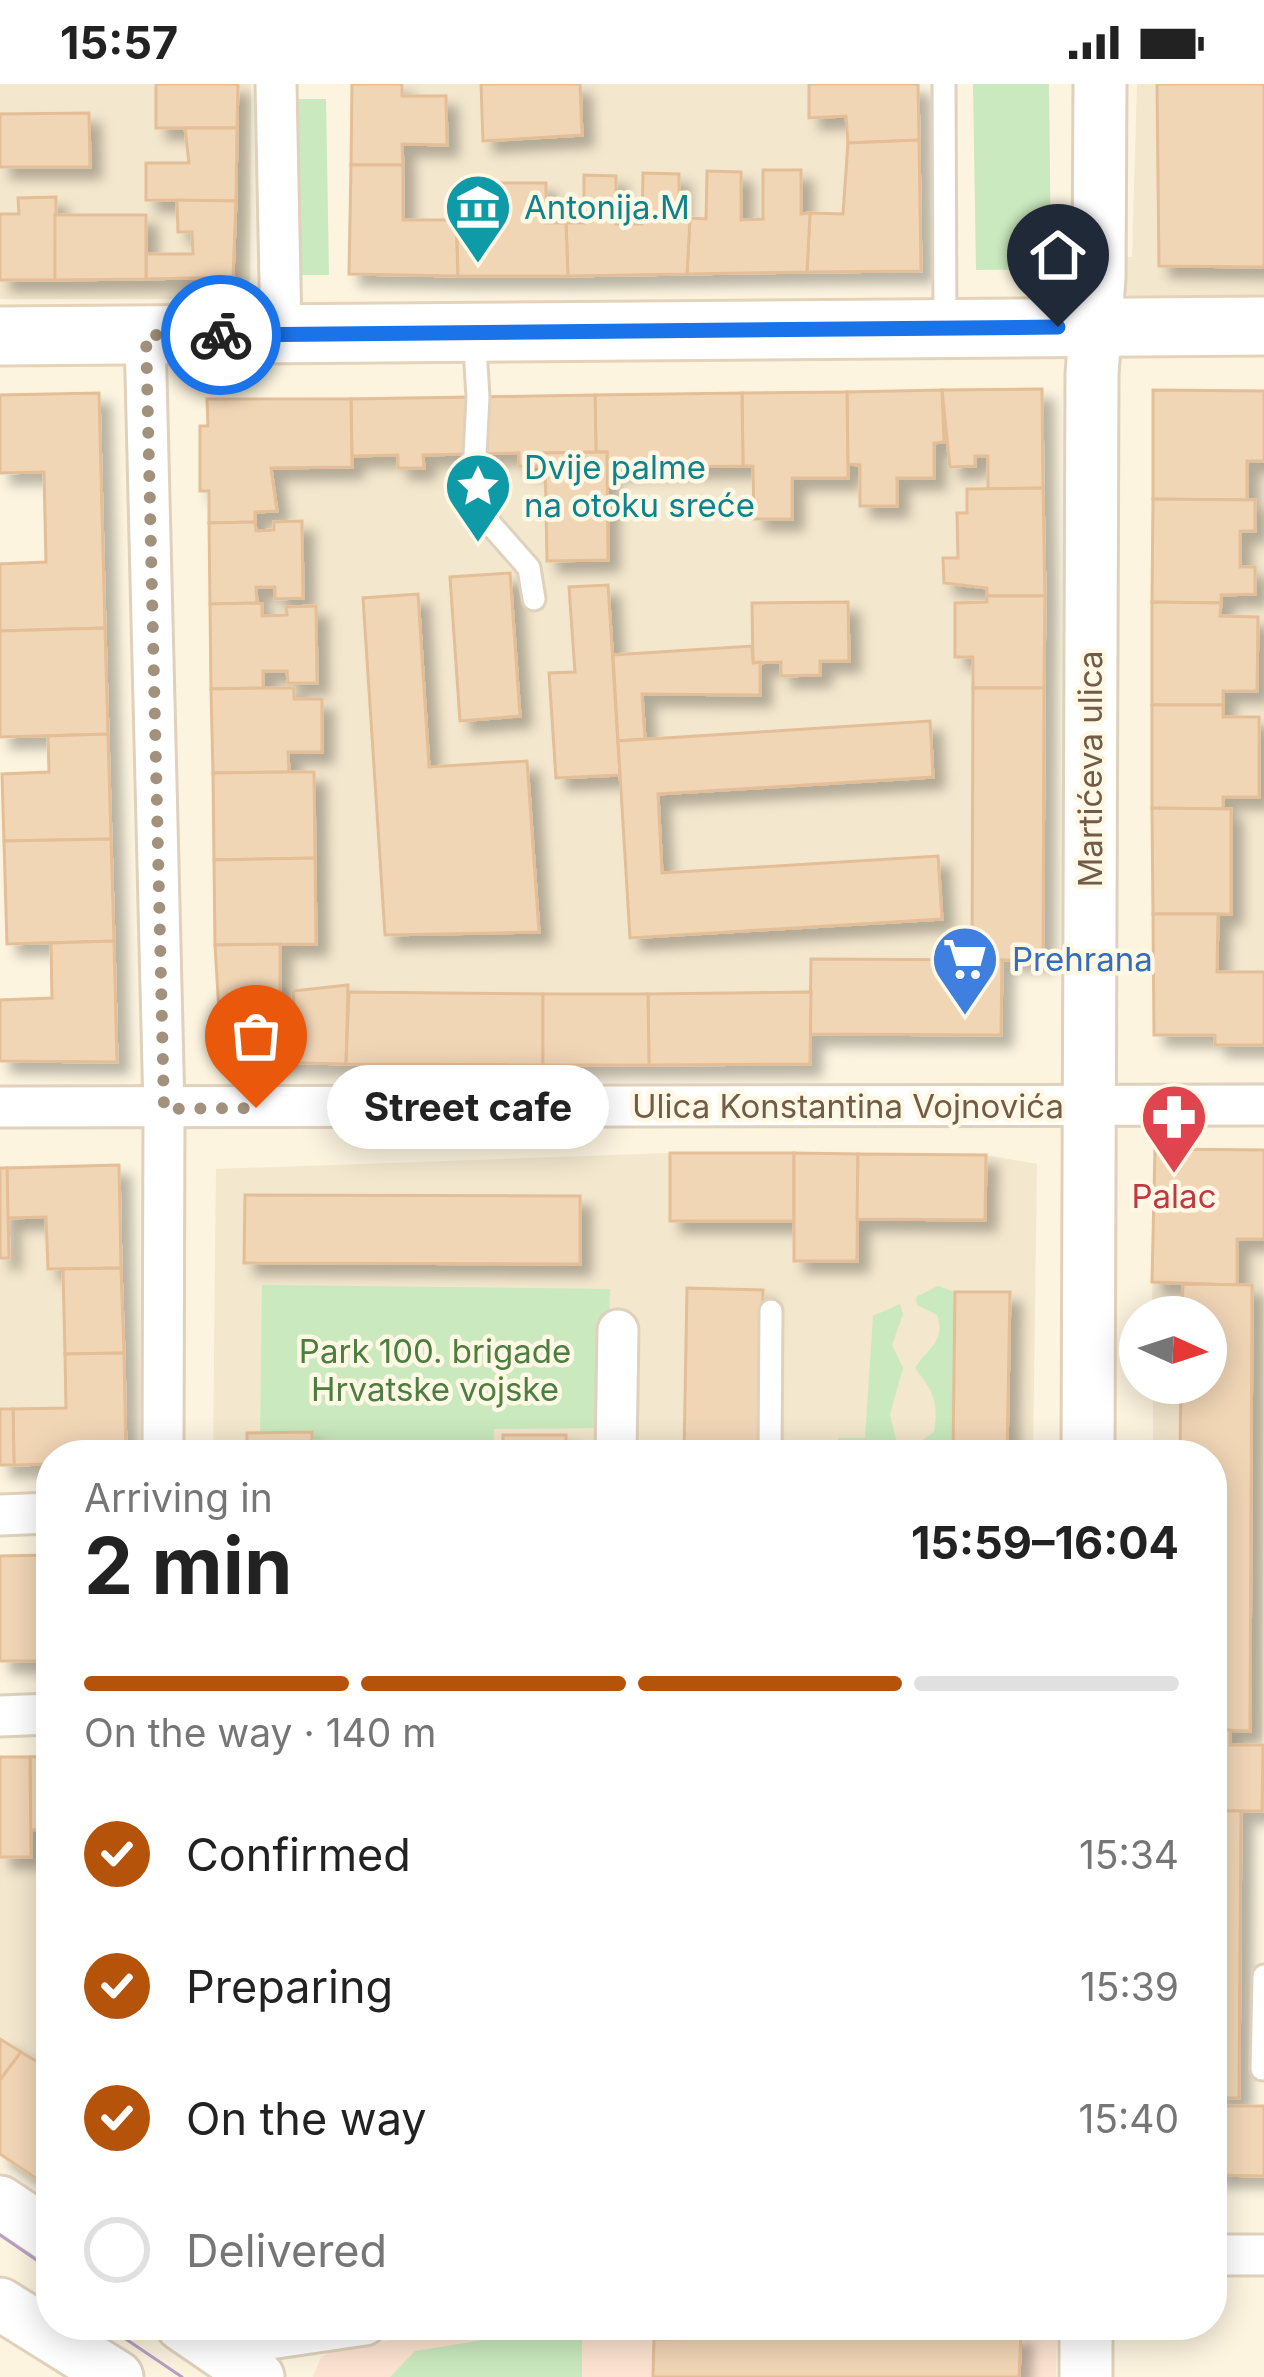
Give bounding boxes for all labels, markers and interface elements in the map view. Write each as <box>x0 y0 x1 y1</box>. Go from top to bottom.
text: 15:57 <box>60 15 178 70</box>
museum icon: Antonija.M <box>443 172 513 266</box>
place label: Antonija.M <box>524 187 690 227</box>
pin <box>1007 204 1109 327</box>
icon: home <box>1025 222 1091 288</box>
courier <box>161 275 281 395</box>
icon: bike <box>188 302 254 368</box>
place label: Dvije palme na otoku sreće <box>524 447 755 525</box>
place icon: Dvije palme na otoku sreće <box>443 451 513 545</box>
street label: Martićeva ulica <box>1070 651 1110 887</box>
supermarket icon: Prehrana <box>930 924 1000 1018</box>
place label: Prehrana <box>1012 939 1153 979</box>
pin <box>205 985 307 1108</box>
icon: bag <box>223 1003 289 1069</box>
callout: Street cafe <box>328 1066 610 1150</box>
pharmacy icon: Palac <box>1139 1082 1209 1176</box>
text: Street cafe <box>364 1083 572 1130</box>
street label: Ulica Konstantina Vojnovića <box>632 1086 1064 1126</box>
place label: Palac <box>1132 1176 1216 1216</box>
north arrow <box>1119 1296 1227 1404</box>
map controls <box>1119 1296 1227 1404</box>
park label: Park 100. brigade Hrvatske vojske <box>299 1331 571 1409</box>
text: Arriving in <box>84 1474 273 1521</box>
text: 15:59–16:04 <box>911 1515 1179 1570</box>
text: 2 min <box>84 1518 292 1613</box>
text: On the way · 140 m <box>84 1709 437 1756</box>
icon: check <box>84 1821 150 1887</box>
text: Confirmed <box>186 1827 411 1882</box>
text: 15:34 <box>1079 1831 1179 1878</box>
icon: check <box>84 1953 150 2019</box>
text: Preparing <box>186 1959 393 2014</box>
text: 15:39 <box>1080 1963 1179 2010</box>
icon: check <box>84 2085 150 2151</box>
text: On the way <box>186 2091 427 2146</box>
text: 15:40 <box>1078 2095 1179 2142</box>
text: Delivered <box>186 2223 387 2278</box>

